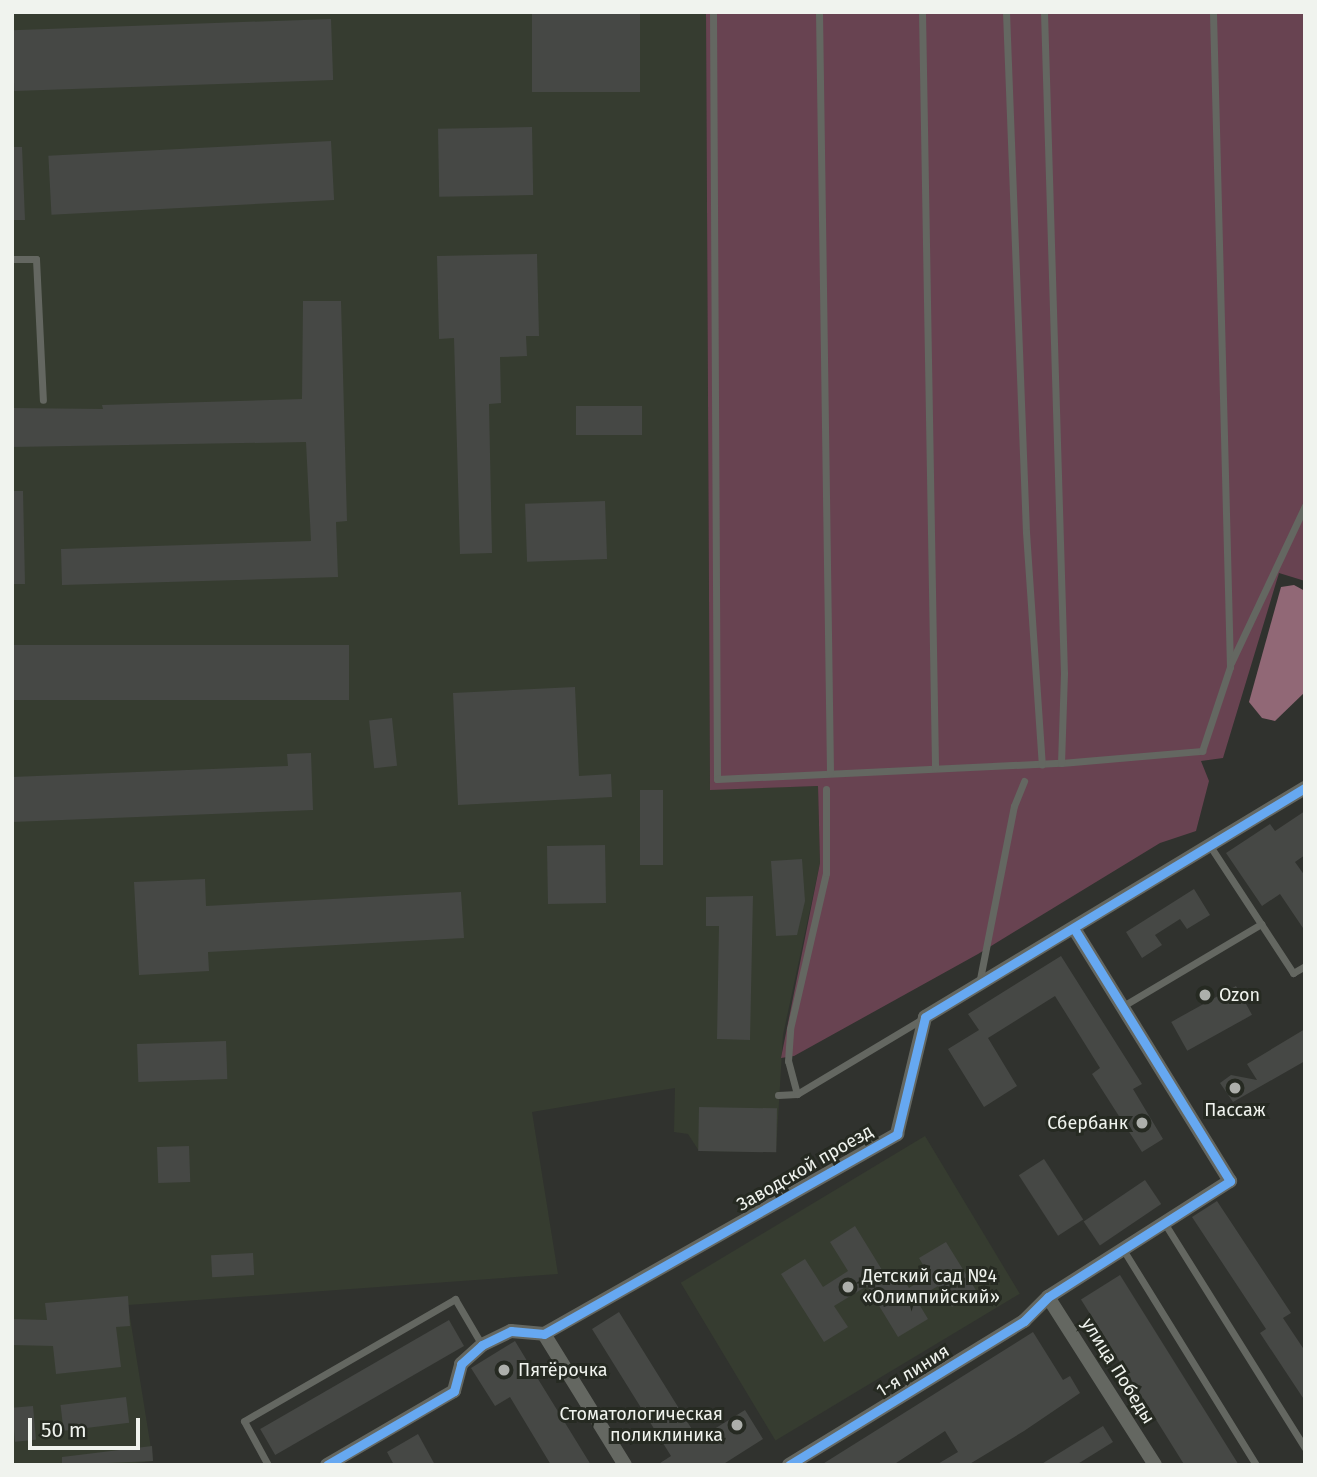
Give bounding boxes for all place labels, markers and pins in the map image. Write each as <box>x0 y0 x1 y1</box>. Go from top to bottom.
place label: Ozon <box>1219 984 1260 1006</box>
marker: Ozon <box>1197 987 1213 1003</box>
marker: Пассаж <box>1227 1080 1243 1096</box>
place label: Пассаж <box>1204 1099 1266 1121</box>
place label: Сбербанк <box>1047 1112 1128 1134</box>
marker: Сбербанк <box>1134 1115 1150 1131</box>
place label: Детский сад №4 «Олимпийский» <box>862 1266 1000 1308</box>
marker: Детский сад №4 «Олимпийский» <box>840 1279 856 1295</box>
place label: Пятёрочка <box>518 1359 608 1381</box>
marker: Пятёрочка <box>496 1362 512 1378</box>
place label: Стоматологическая поликлиника <box>560 1404 723 1446</box>
marker: Стоматологическая поликлиника <box>729 1417 745 1433</box>

